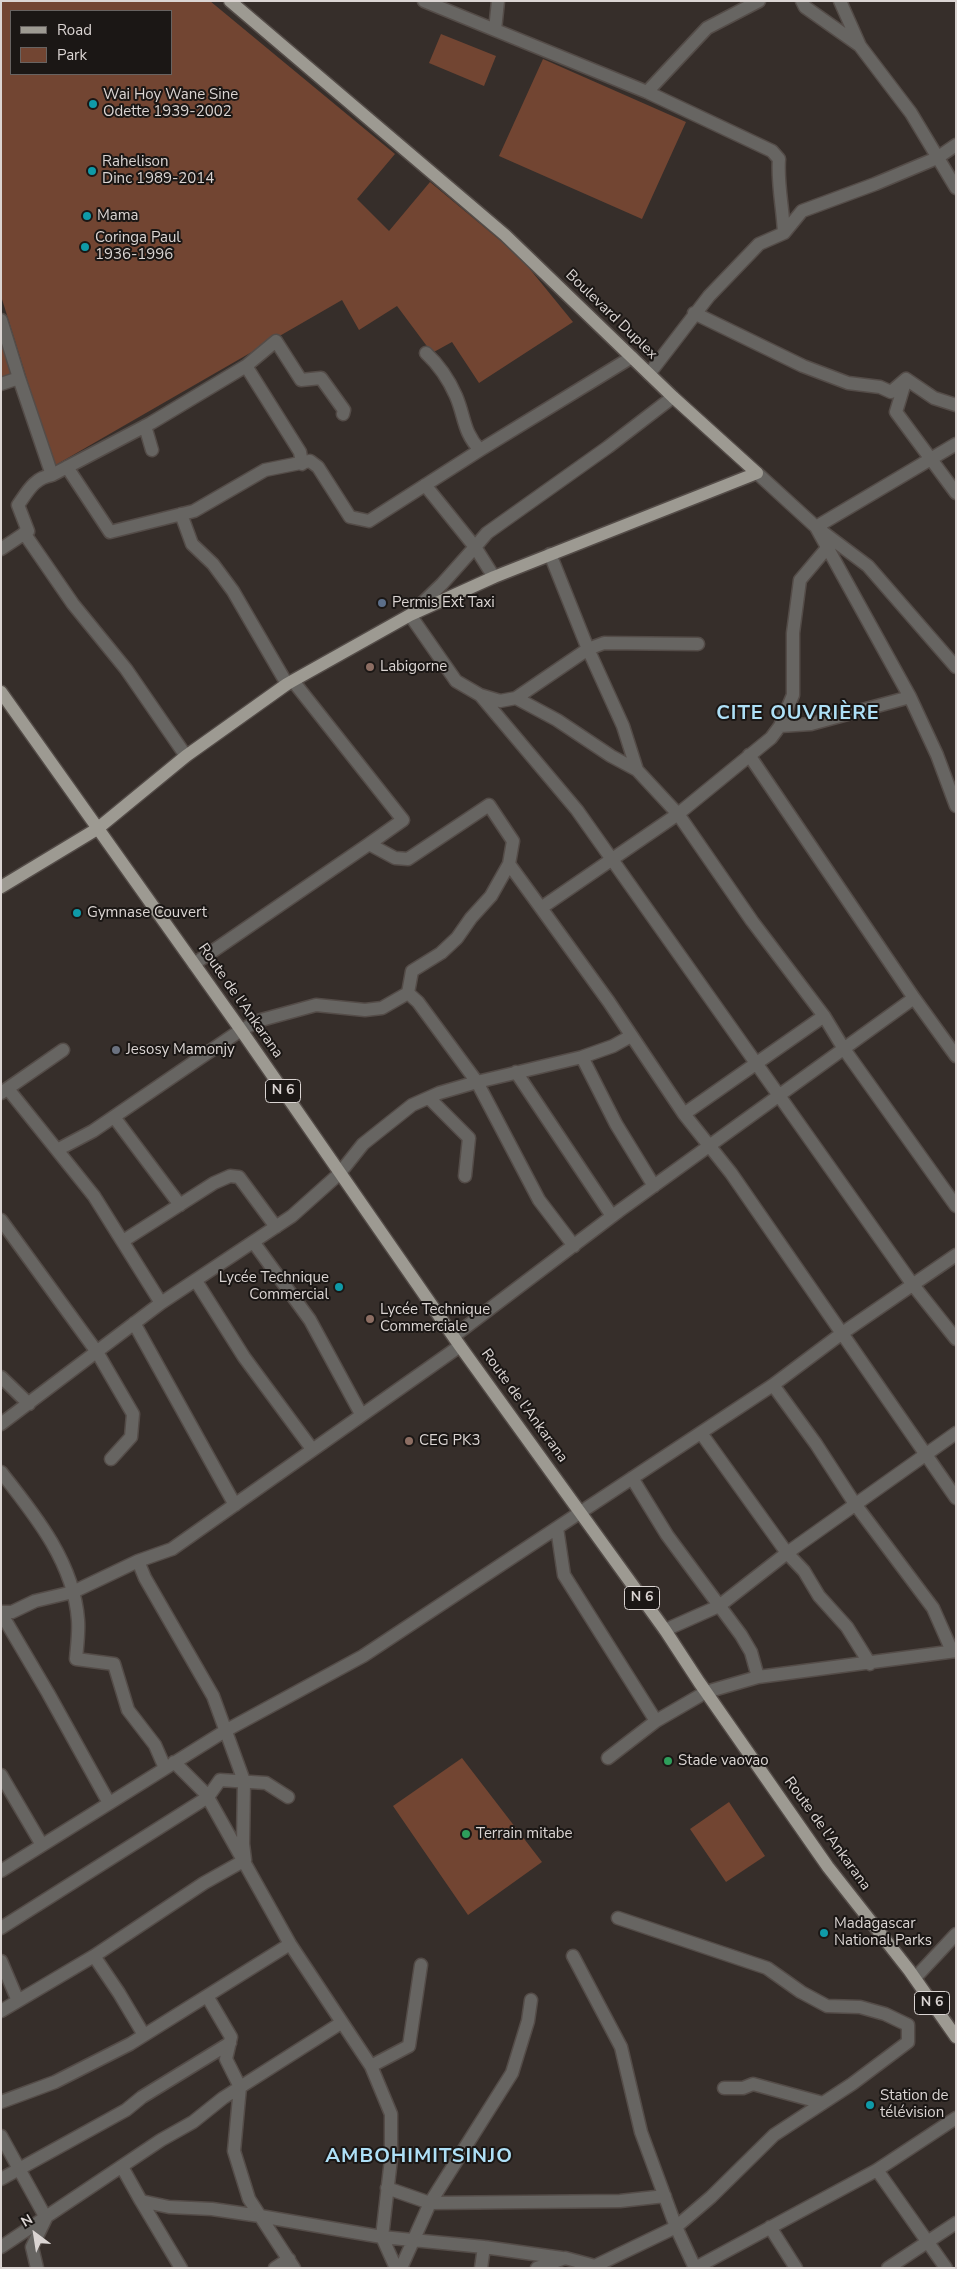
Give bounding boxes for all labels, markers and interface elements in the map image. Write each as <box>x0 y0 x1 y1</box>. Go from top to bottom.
legend <box>10 10 172 75</box>
text: Road <box>57 20 92 40</box>
text: Park <box>57 45 87 65</box>
place label: Wai Hoy Wane Sine Odette 1939-2002 <box>103 86 238 121</box>
marker: Wai Hoy Wane Sine Odette 1939-2002 <box>87 98 99 110</box>
place label: Rahelison Dinc 1989-2014 <box>102 153 214 188</box>
marker: Rahelison Dinc 1989-2014 <box>86 165 98 177</box>
place label: Mama <box>97 207 139 225</box>
marker: Mama <box>81 210 93 222</box>
place label: Coringa Paul 1936-1996 <box>95 229 181 264</box>
marker: Coringa Paul 1936-1996 <box>79 241 91 253</box>
street label: Boulevard Duplex <box>561 267 661 363</box>
place label: Permis Ext Taxi <box>392 594 495 612</box>
marker: Permis Ext Taxi <box>376 597 388 609</box>
place label: Labigorne <box>380 658 447 676</box>
marker: Labigorne <box>364 661 376 673</box>
district label: CITE OUVRIÈRE <box>715 702 881 726</box>
place label: Gymnase Couvert <box>87 904 207 922</box>
marker: Gymnase Couvert <box>71 907 83 919</box>
street label: Route de l'Ankarana <box>194 940 286 1062</box>
place label: Jesosy Mamonjy <box>126 1041 235 1059</box>
marker: Jesosy Mamonjy <box>110 1044 122 1056</box>
road number: N 6 <box>266 1080 300 1102</box>
place label: Lycée Technique Commercial <box>219 1269 329 1304</box>
marker: Lycée Technique Commercial <box>333 1281 345 1293</box>
place label: Lycée Technique Commerciale <box>380 1301 490 1336</box>
marker: Lycée Technique Commerciale <box>364 1313 376 1325</box>
street label: Route de l'Ankarana <box>477 1346 571 1466</box>
place label: CEG PK3 <box>419 1432 480 1450</box>
marker: CEG PK3 <box>403 1435 415 1447</box>
road number: N 6 <box>624 1586 660 1610</box>
place label: Stade vaovao <box>678 1752 769 1770</box>
marker: Stade vaovao <box>662 1755 674 1767</box>
street label: Route de l'Ankarana <box>780 1774 874 1894</box>
place label: Terrain mitabe <box>476 1825 573 1843</box>
marker: Terrain mitabe <box>460 1828 472 1840</box>
place label: Madagascar National Parks <box>834 1915 932 1950</box>
marker: Madagascar National Parks <box>818 1927 830 1939</box>
road number: N 6 <box>914 1992 950 2015</box>
place label: Station de télévision <box>880 2087 949 2122</box>
marker: Station de télévision <box>864 2099 876 2111</box>
district label: AMBOHIMITSINJO <box>323 2145 515 2169</box>
north arrow <box>10 2209 60 2259</box>
text: N <box>18 2210 36 2232</box>

